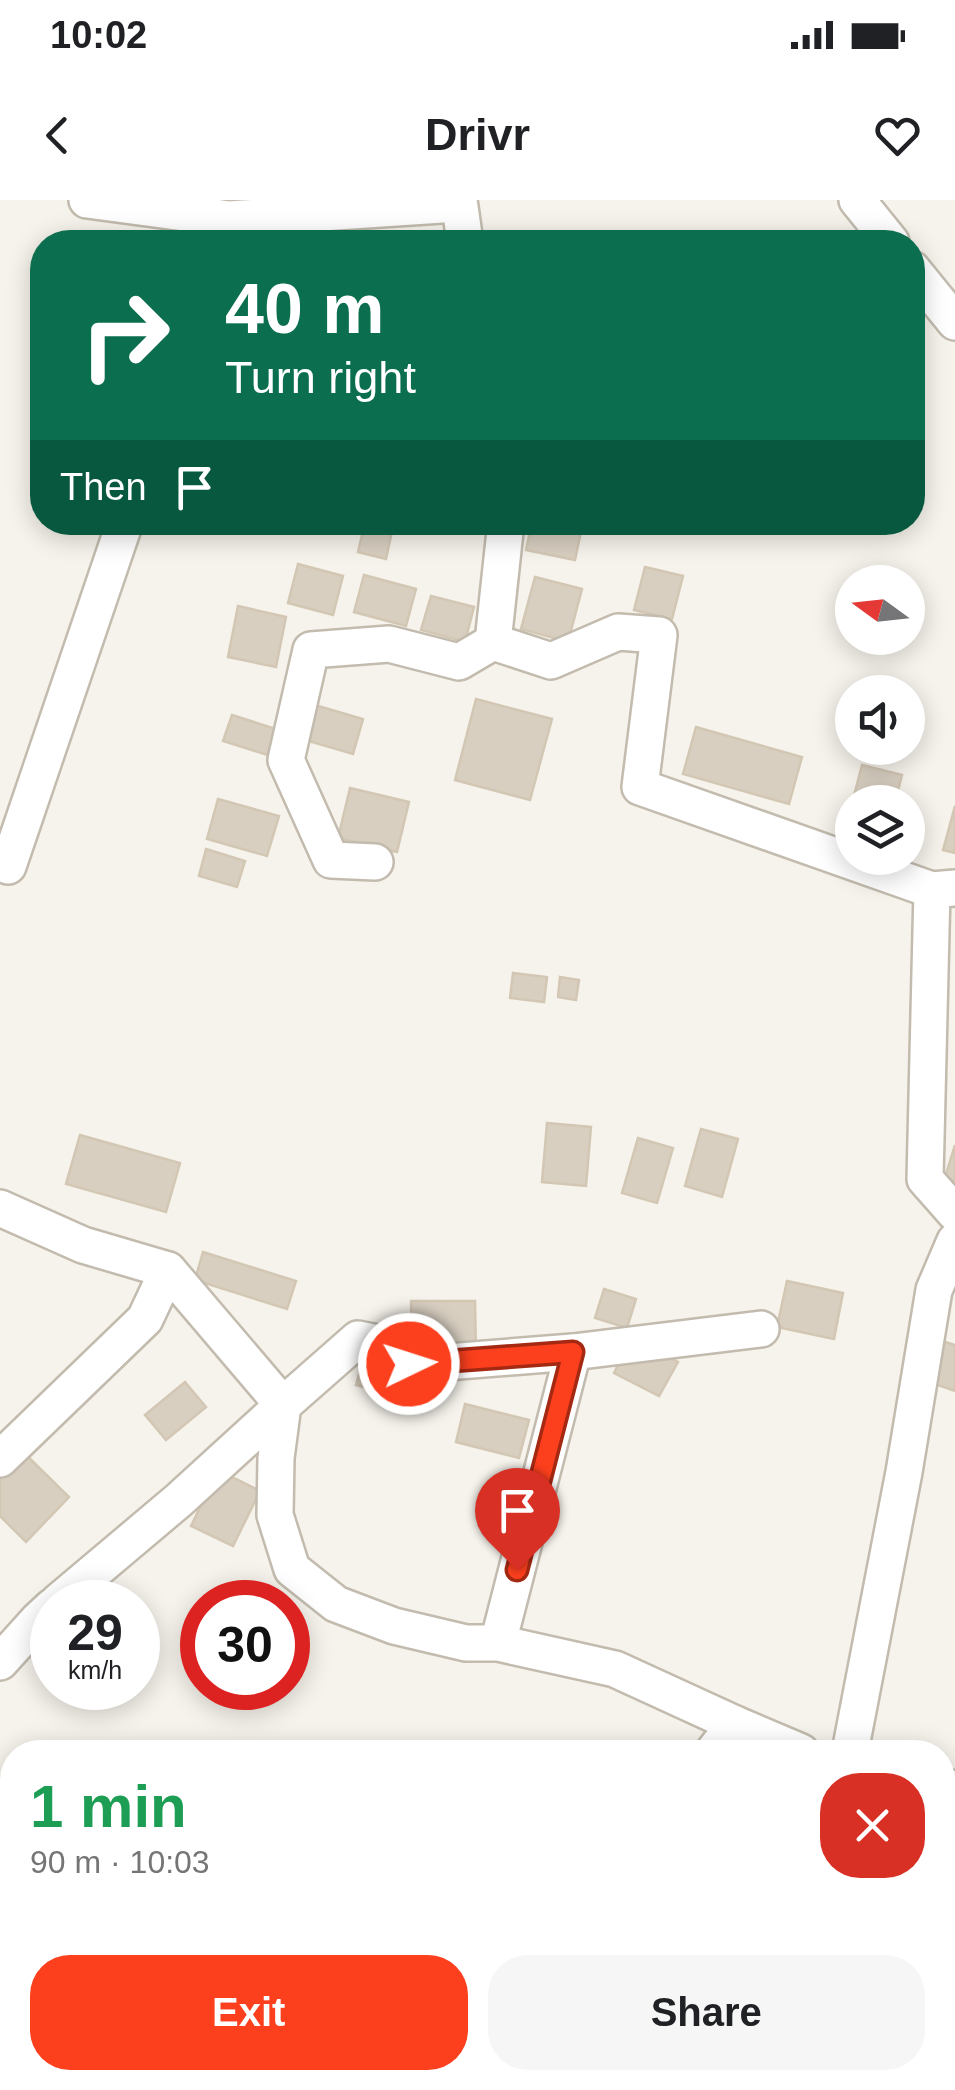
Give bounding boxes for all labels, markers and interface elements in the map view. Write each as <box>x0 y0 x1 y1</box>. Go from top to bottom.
text: 10:02 <box>50 14 147 56</box>
icon: back <box>30 108 85 163</box>
icon: heart <box>870 108 925 163</box>
text: Drivr <box>425 109 530 160</box>
icon: right <box>60 270 190 400</box>
text: 40 m <box>225 270 385 348</box>
text: Turn right <box>225 352 416 403</box>
icon: arrive <box>167 460 222 515</box>
text: Then <box>60 466 147 508</box>
north arrow <box>835 565 925 655</box>
map controls <box>835 565 925 875</box>
button: sound <box>835 675 925 765</box>
button: layers <box>835 785 925 875</box>
position arrow <box>357 1312 461 1416</box>
pin <box>475 1468 560 1571</box>
icon: arrive <box>490 1483 545 1538</box>
speed limit sign: 30 <box>180 1580 310 1710</box>
text: 29 <box>67 1605 123 1661</box>
text: km/h <box>68 1656 122 1684</box>
text: 1 min <box>30 1773 187 1840</box>
button: close <box>820 1773 925 1878</box>
text: 90 m · 10:03 <box>30 1844 210 1880</box>
button: Exit <box>30 1955 468 2070</box>
button: Share <box>488 1955 925 2070</box>

